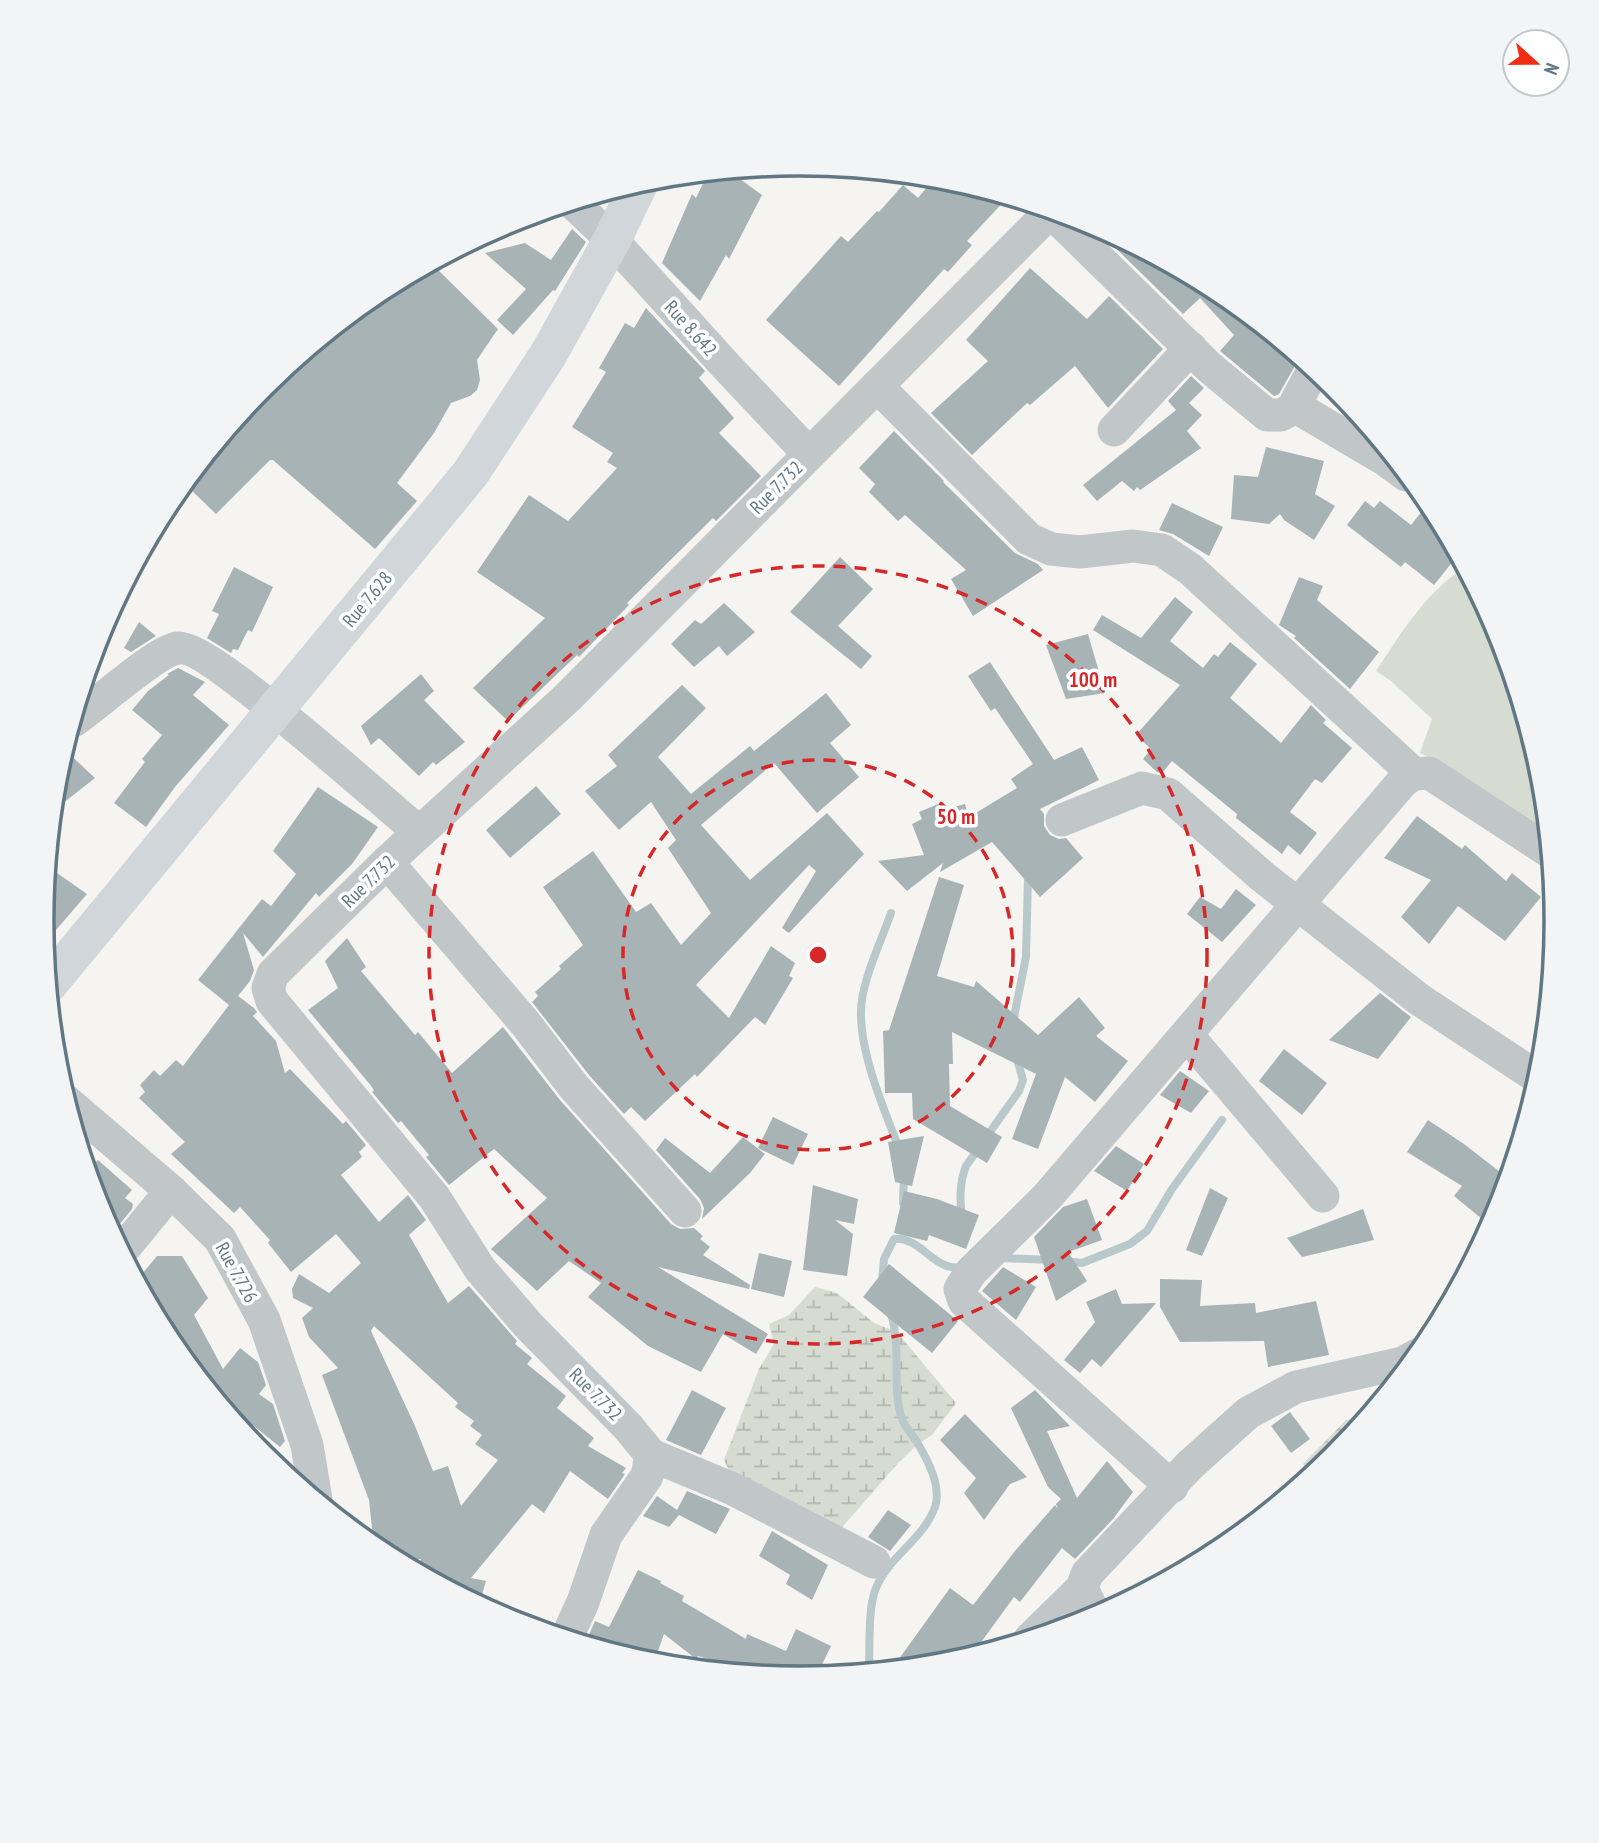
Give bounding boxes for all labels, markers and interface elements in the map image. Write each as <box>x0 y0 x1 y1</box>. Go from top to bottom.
north arrow <box>1501 28 1571 98</box>
text: N <box>1539 60 1565 78</box>
street label: Rue 8.642 <box>660 295 722 361</box>
street label: Rue 7.732 <box>744 455 808 519</box>
street label: Rue 7.628 <box>337 566 397 632</box>
text: 100 m <box>1069 666 1117 693</box>
text: 50 m <box>937 803 975 830</box>
street label: Rue 7.732 <box>336 850 400 912</box>
centre of rings <box>806 943 830 967</box>
street label: Rue 7.726 <box>211 1238 263 1306</box>
street label: Rue 7.732 <box>564 1362 628 1426</box>

